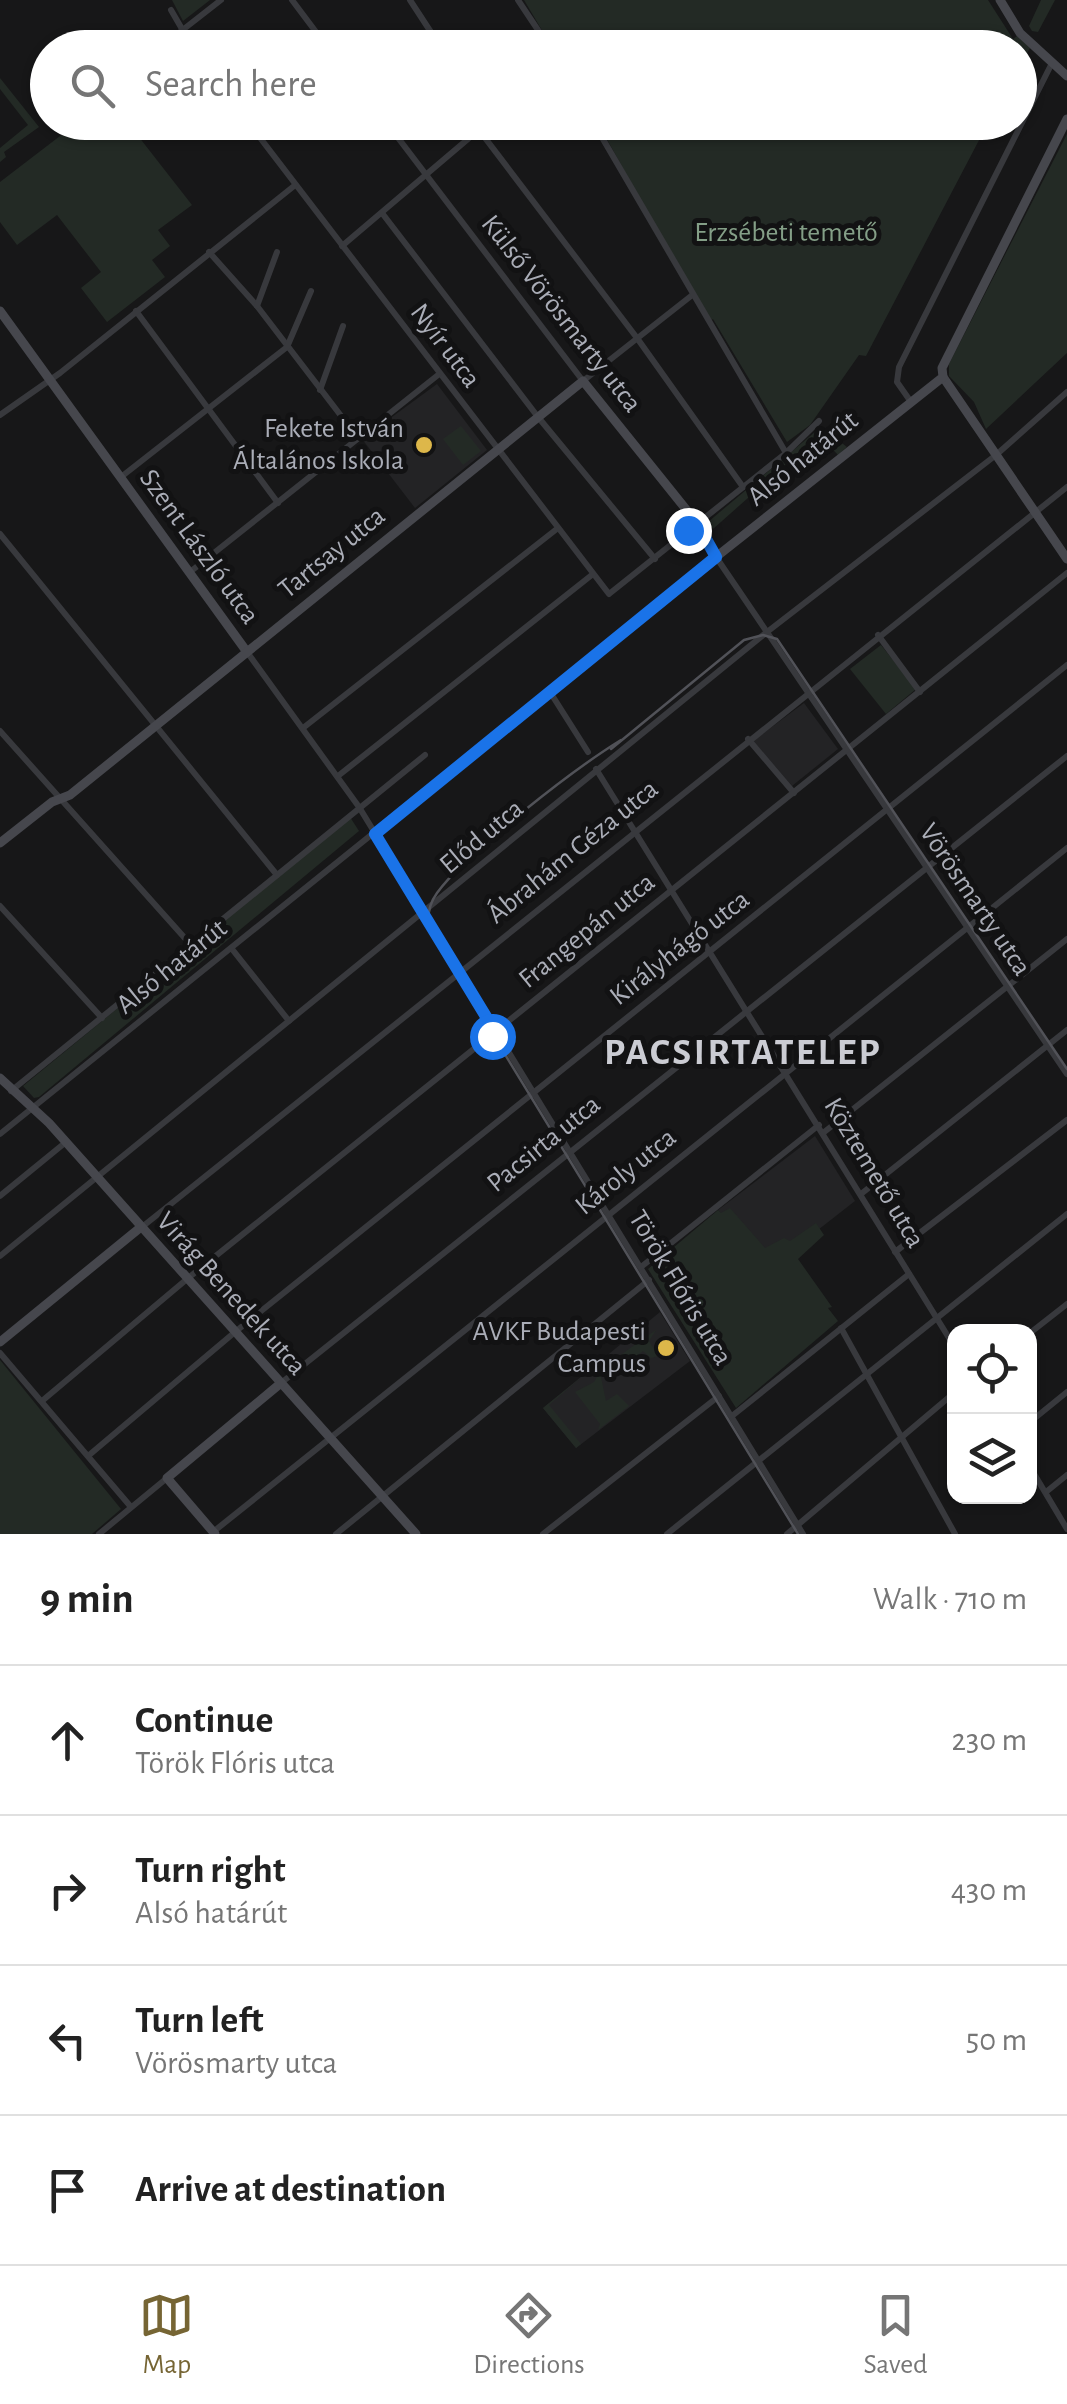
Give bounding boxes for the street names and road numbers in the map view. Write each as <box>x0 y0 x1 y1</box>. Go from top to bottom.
street label: Külső Vörösmarty utca <box>476 210 647 418</box>
street label: Nyír utca <box>405 299 485 393</box>
street label: Alsó határút <box>742 406 864 512</box>
street label: Szent László utca <box>134 465 264 629</box>
street label: Tartsay utca <box>273 502 391 604</box>
street label: Ábrahám Géza utca <box>480 772 664 929</box>
street label: Előd utca <box>435 794 529 880</box>
street label: Vörösmarty utca <box>914 819 1036 981</box>
street label: Frangepán utca <box>514 868 660 994</box>
street label: Királyhágó utca <box>605 885 755 1011</box>
street label: Alsó határút <box>111 914 233 1020</box>
street label: Pacsirta utca <box>482 1090 606 1198</box>
street label: Köztemető utca <box>818 1093 930 1253</box>
street label: Károly utca <box>570 1123 682 1221</box>
street label: Török Flóris utca <box>623 1206 737 1370</box>
street label: Virág Benedek utca <box>151 1207 311 1381</box>

